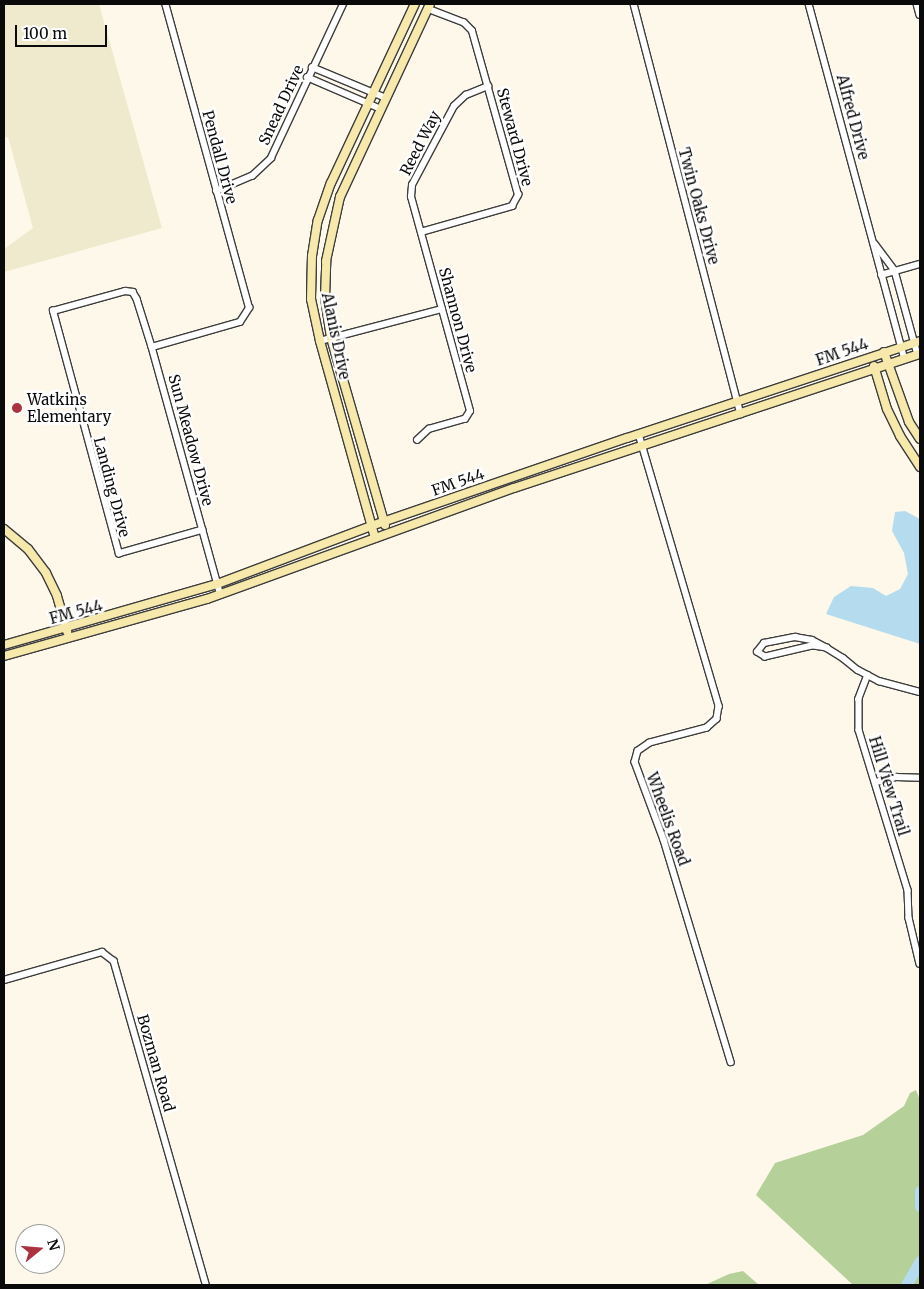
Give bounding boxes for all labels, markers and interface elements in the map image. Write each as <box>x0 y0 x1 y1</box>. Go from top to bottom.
scale bar <box>18 15 110 47</box>
text: 100 m <box>23 24 67 43</box>
street label: Snead Drive <box>255 62 307 148</box>
street label: Alfred Drive <box>833 73 873 161</box>
street label: Steward Drive <box>493 86 537 188</box>
street label: Pendall Drive <box>199 108 241 206</box>
street label: Reed Way <box>396 108 444 178</box>
street label: Twin Oaks Drive <box>675 146 723 266</box>
street label: Shannon Drive <box>435 266 481 374</box>
street label: Alanis Drive <box>318 291 354 381</box>
street label: FM 544 <box>813 335 871 369</box>
street label: Sun Meadow Drive <box>165 372 217 508</box>
place label: Watkins Elementary <box>27 390 111 425</box>
marker: Watkins Elementary <box>11 402 23 414</box>
street label: Landing Drive <box>90 435 134 539</box>
street label: FM 544 <box>429 465 487 499</box>
street label: FM 544 <box>47 596 105 628</box>
street label: Hill View Trail <box>865 734 913 838</box>
street label: Wheelis Road <box>643 770 693 868</box>
street label: Bozman Road <box>134 1012 178 1114</box>
north arrow <box>15 1224 65 1274</box>
text: N <box>43 1237 64 1253</box>

